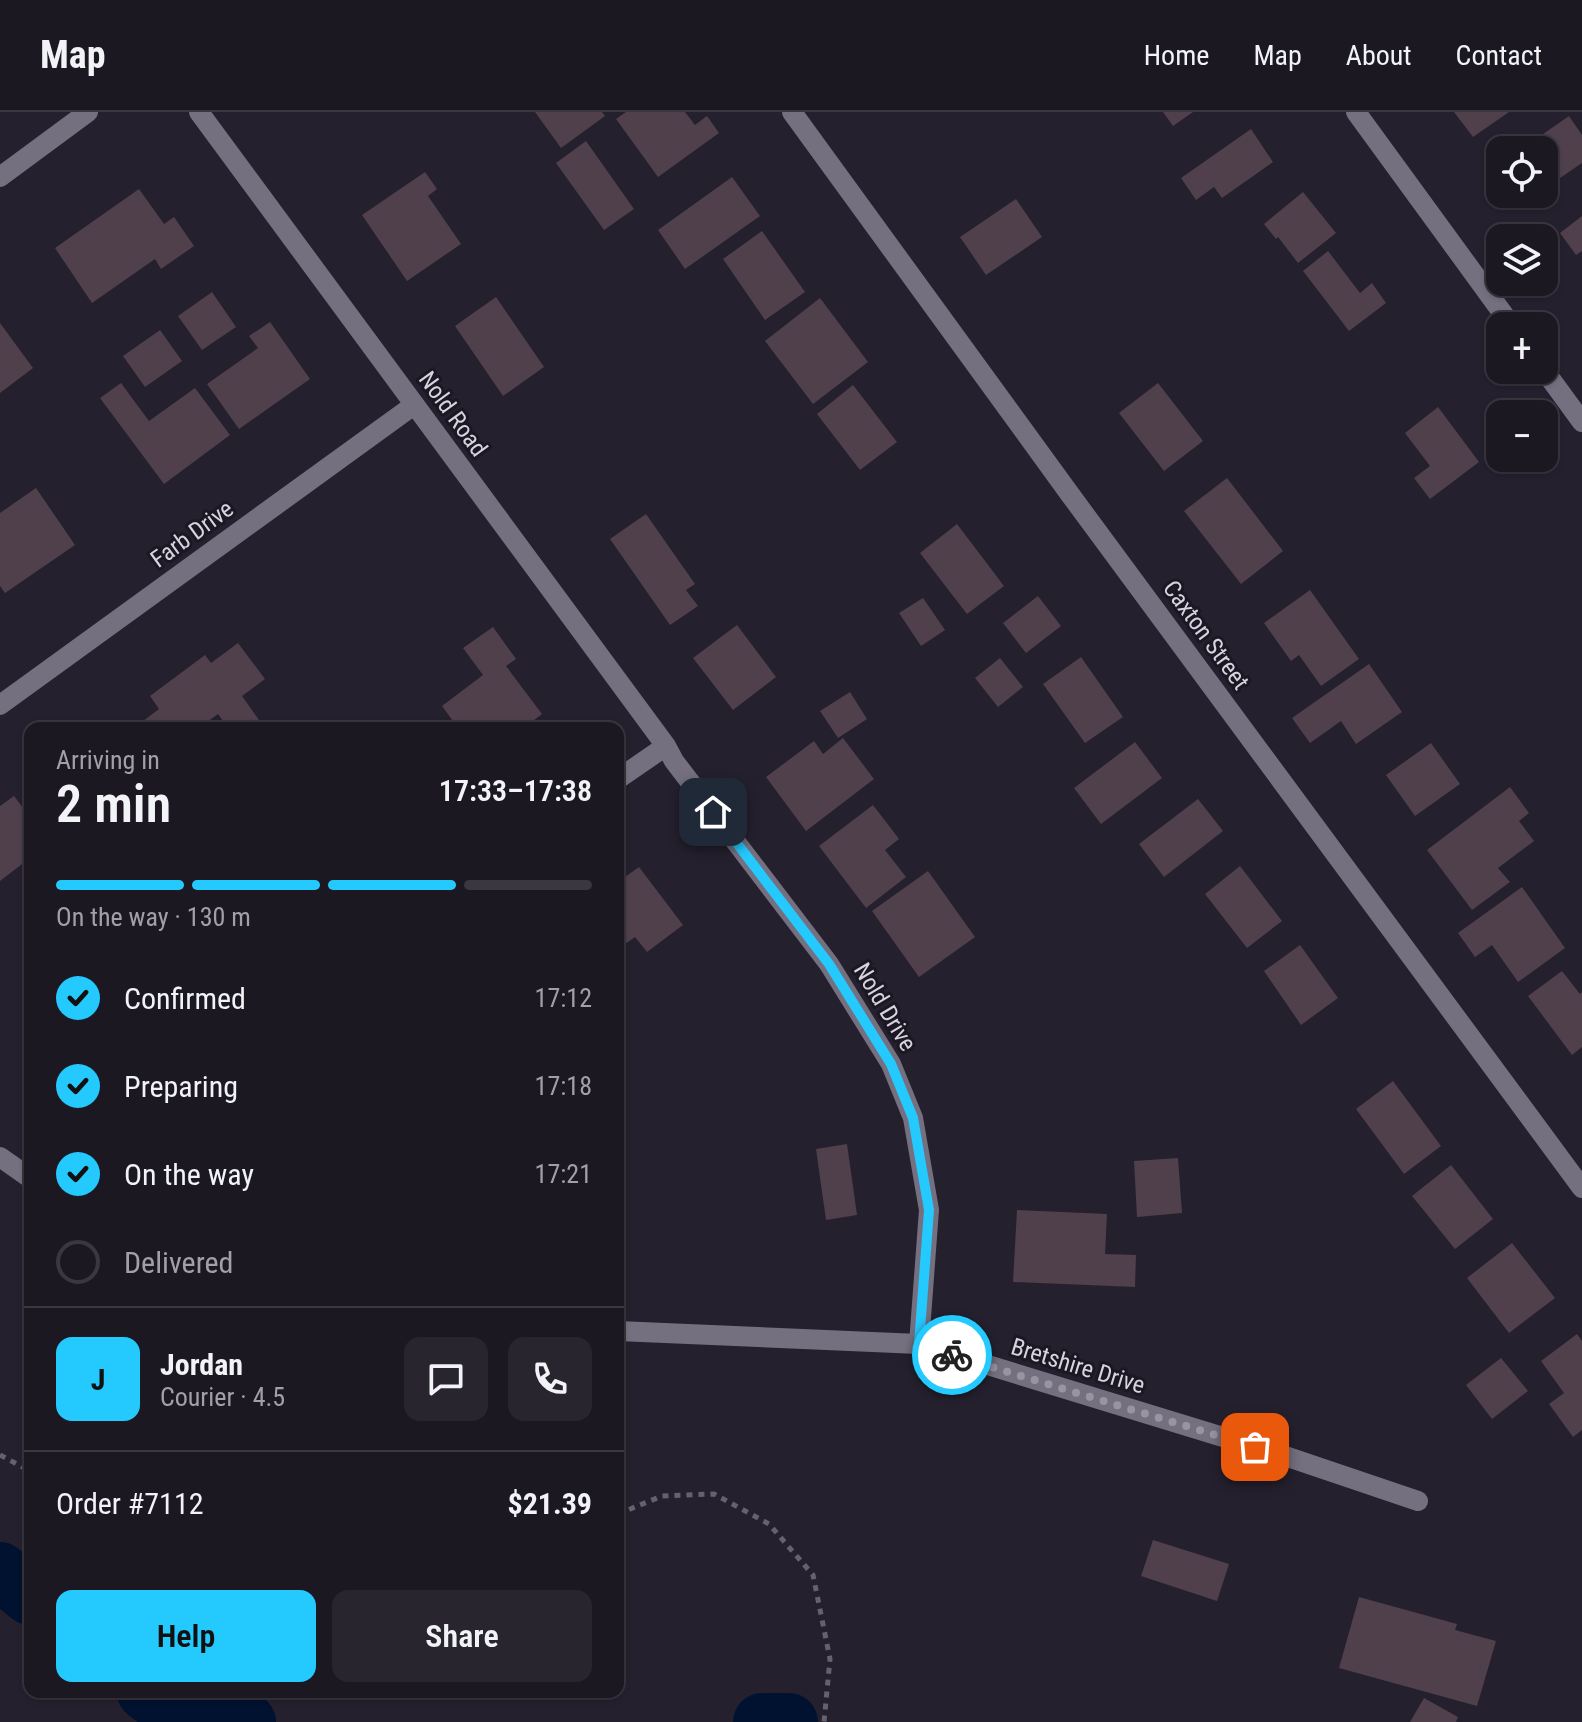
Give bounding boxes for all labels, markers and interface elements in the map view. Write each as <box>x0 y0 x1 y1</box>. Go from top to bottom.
text: Map <box>40 33 106 77</box>
text: Home <box>1144 39 1209 72</box>
text: Map <box>1253 39 1302 72</box>
text: About <box>1346 39 1412 72</box>
text: Contact <box>1456 39 1542 72</box>
map controls <box>1486 136 1558 472</box>
button: locate <box>1486 136 1558 208</box>
button: layers <box>1486 224 1558 296</box>
button: + <box>1486 312 1558 384</box>
street label: Nold Road <box>413 366 493 462</box>
button: − <box>1486 400 1558 472</box>
street label: Farb Drive <box>145 495 239 573</box>
street label: Caxton Street <box>1157 575 1255 695</box>
text: Arriving in <box>56 745 160 775</box>
text: 17:33–17:38 <box>439 773 592 808</box>
text: 2 min <box>56 774 171 835</box>
pin <box>679 778 747 846</box>
icon: home <box>691 790 735 834</box>
text: On the way · 130 m <box>56 902 251 932</box>
street label: Nold Drive <box>848 958 922 1056</box>
icon: check <box>56 976 100 1020</box>
text: Confirmed <box>124 981 246 1016</box>
text: 17:12 <box>535 983 592 1013</box>
icon: check <box>56 1064 100 1108</box>
text: Preparing <box>124 1069 238 1104</box>
text: 17:18 <box>535 1071 592 1101</box>
icon: check <box>56 1152 100 1196</box>
text: On the way <box>124 1157 254 1192</box>
text: 17:21 <box>535 1159 592 1189</box>
text: Delivered <box>124 1245 233 1280</box>
courier <box>912 1315 992 1395</box>
street label: Bretshire Drive <box>1008 1332 1148 1400</box>
icon: bike <box>930 1333 974 1377</box>
button: chat <box>404 1337 488 1421</box>
button: phone <box>508 1337 592 1421</box>
text: Jordan <box>160 1347 243 1382</box>
text: J <box>91 1362 105 1397</box>
text: Courier · 4.5 <box>160 1382 285 1412</box>
pin <box>1221 1413 1289 1481</box>
icon: bag <box>1233 1425 1277 1469</box>
text: Order #7112 <box>56 1486 204 1521</box>
text: $21.39 <box>507 1486 592 1521</box>
button: Help <box>56 1590 316 1682</box>
button: Share <box>332 1590 592 1682</box>

